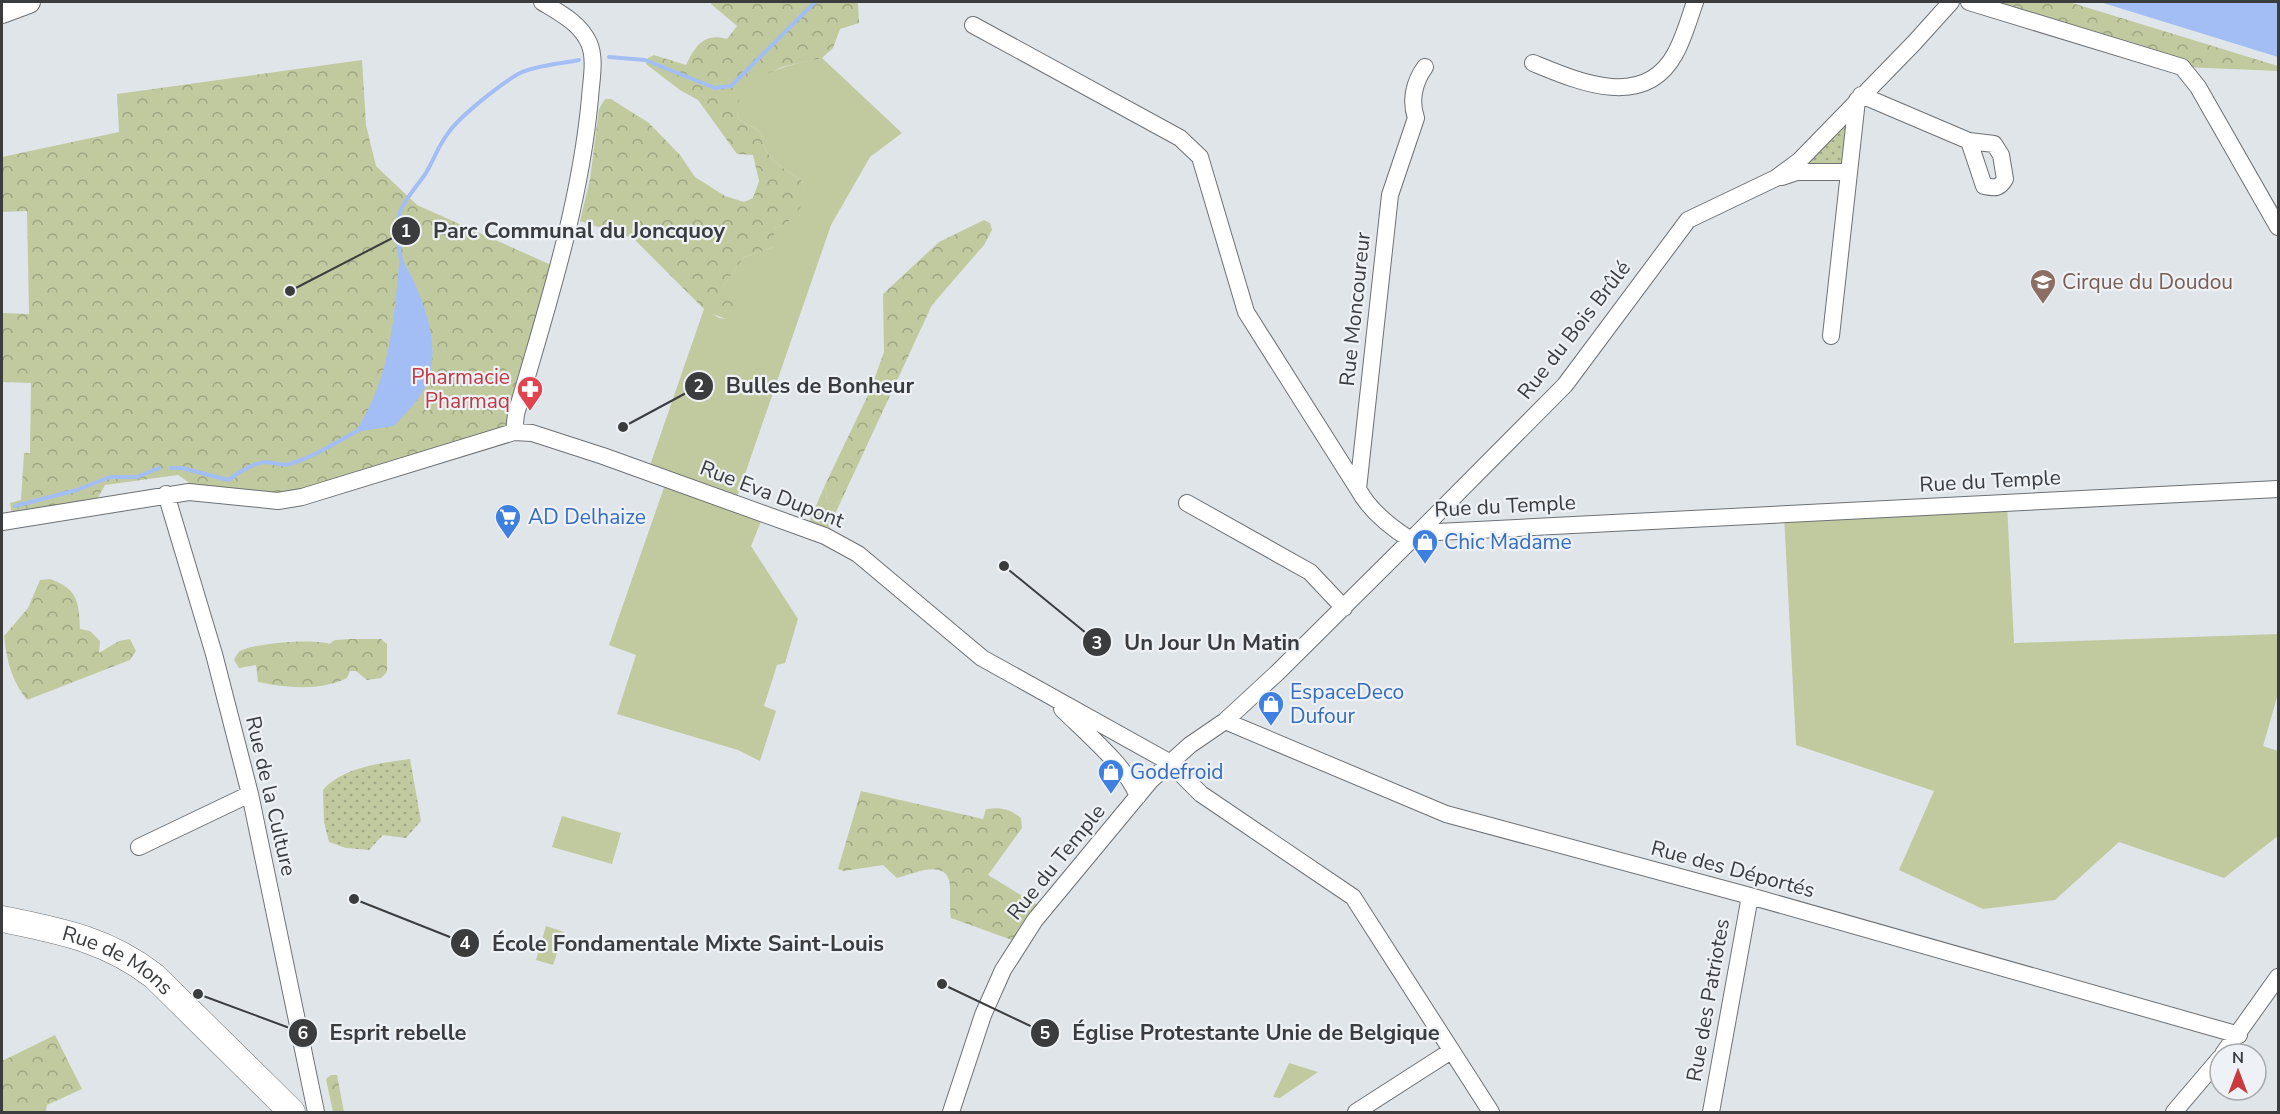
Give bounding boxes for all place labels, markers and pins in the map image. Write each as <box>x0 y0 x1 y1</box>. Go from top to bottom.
callout: Parc Communal du Joncquoy <box>391 211 737 251</box>
school or university icon: Cirque du Doudou <box>2028 267 2058 305</box>
place label: Cirque du Doudou <box>2062 268 2233 296</box>
place label: Pharmacie Pharmaq <box>411 363 510 415</box>
callout: Bulles de Bonheur <box>684 366 926 406</box>
pharmacy icon: Pharmacie Pharmaq <box>515 374 545 412</box>
supermarket icon: AD Delhaize <box>493 502 523 540</box>
place label: AD Delhaize <box>528 503 646 531</box>
shop icon: Chic Madame <box>1410 527 1440 565</box>
place label: Chic Madame <box>1444 528 1572 556</box>
callout: Un Jour Un Matin <box>1082 622 1312 662</box>
place label: EspaceDeco Dufour <box>1290 678 1404 730</box>
shop icon: EspaceDeco Dufour <box>1256 689 1286 727</box>
shop icon: Godefroid <box>1096 757 1126 795</box>
place label: Godefroid <box>1130 758 1224 786</box>
callout: École Fondamentale Mixte Saint-Louis <box>450 923 896 963</box>
callout: Esprit rebelle <box>288 1013 479 1053</box>
callout: Église Protestante Unie de Belgique <box>1030 1013 1452 1053</box>

